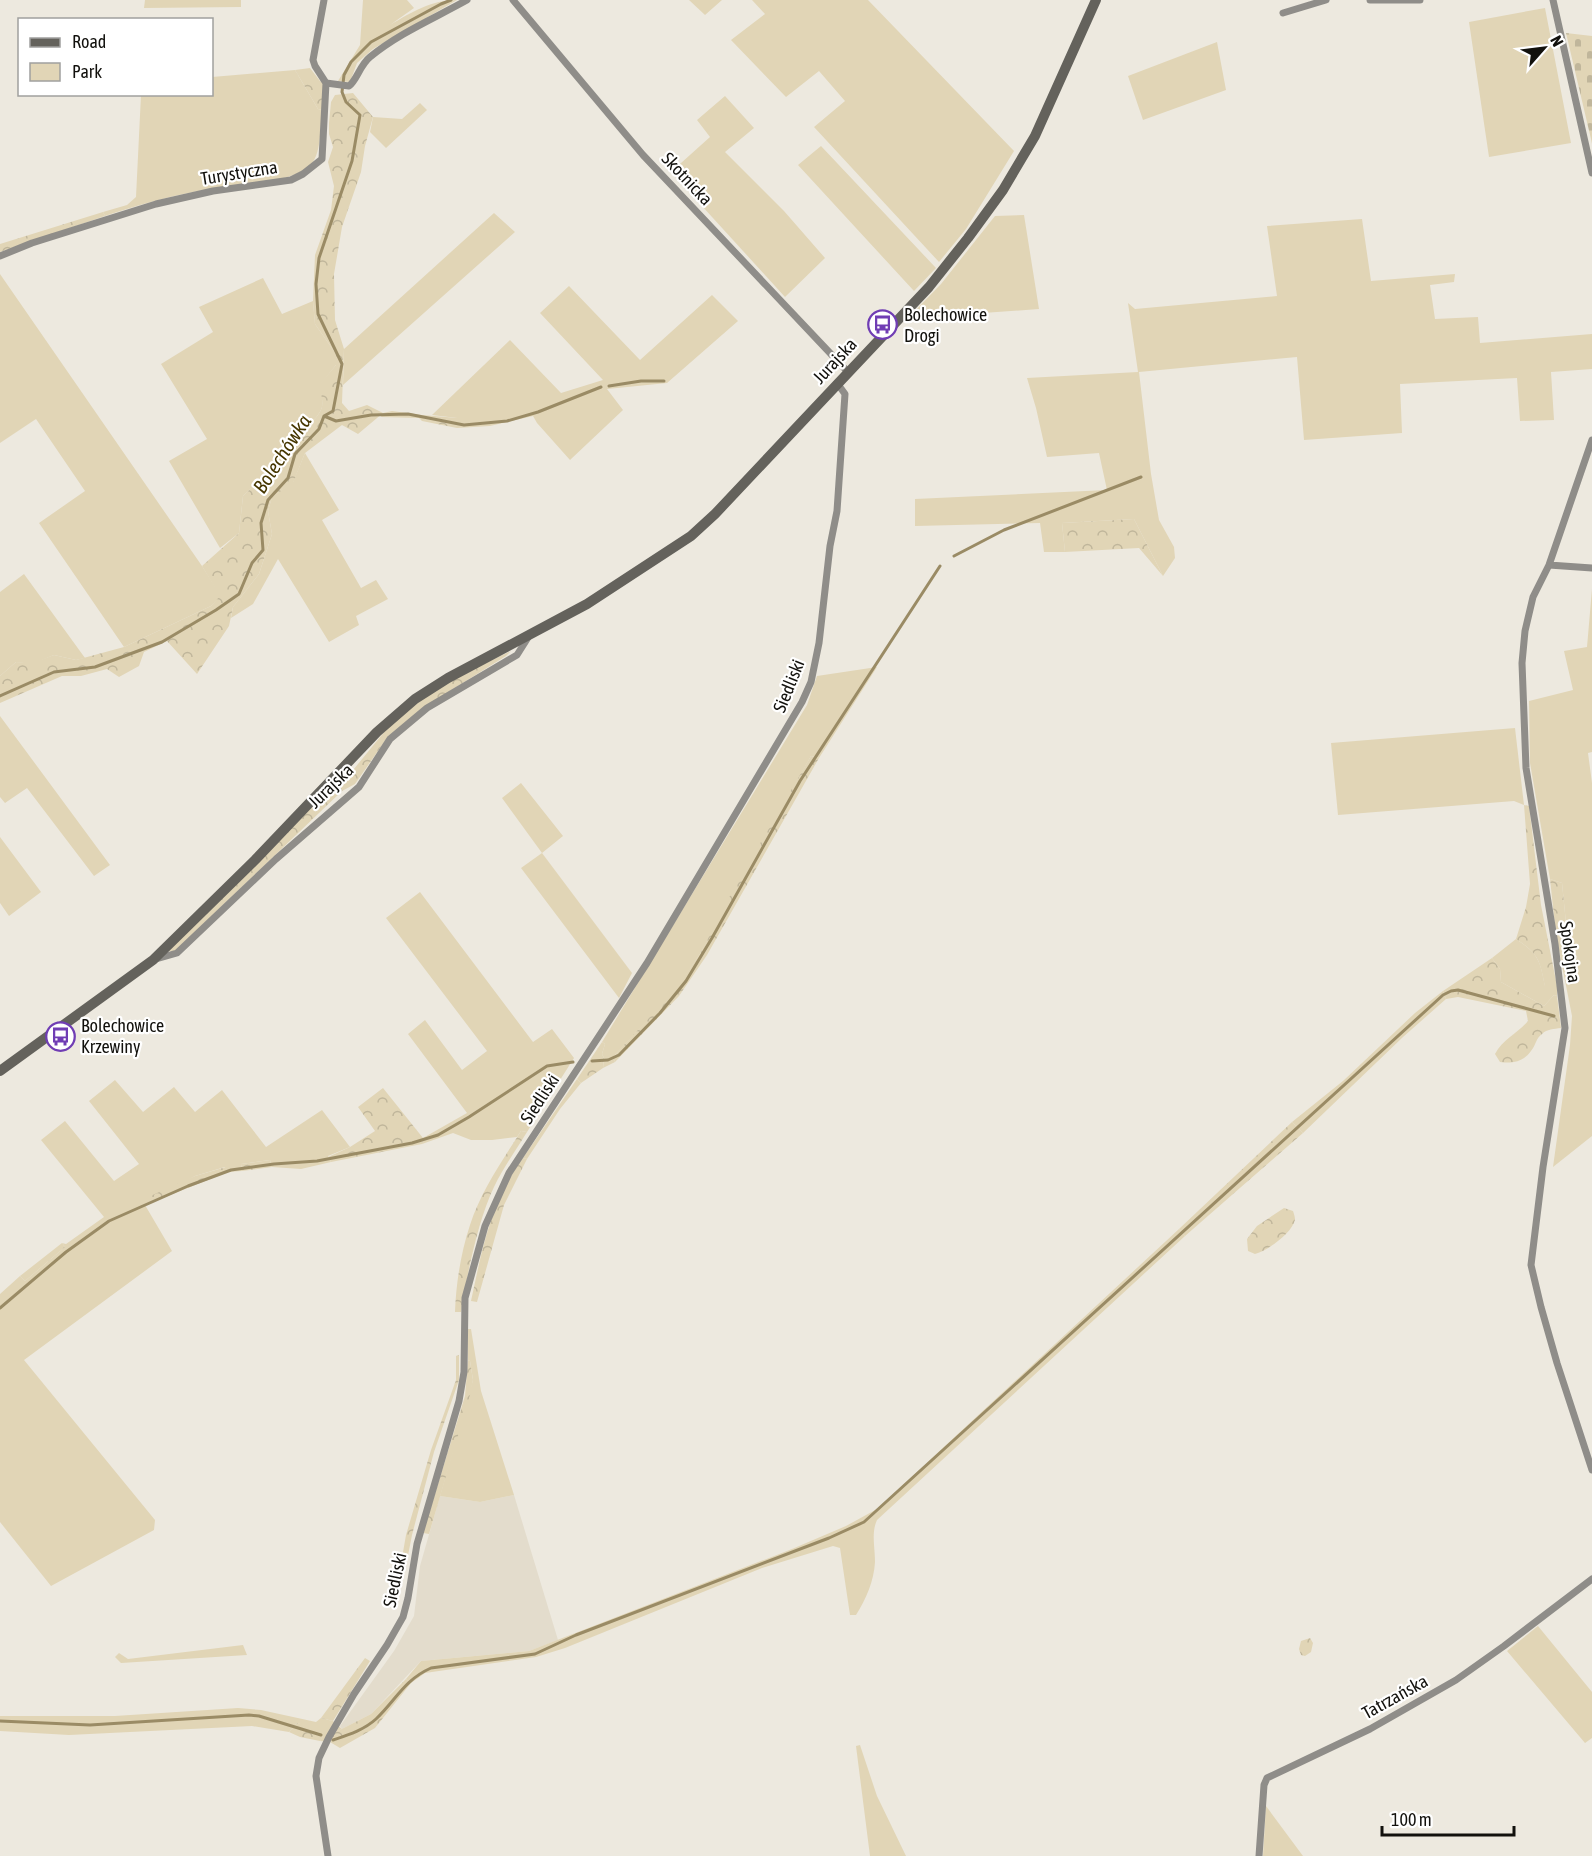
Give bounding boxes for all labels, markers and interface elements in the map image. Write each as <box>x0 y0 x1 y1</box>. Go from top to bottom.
legend <box>18 18 213 96</box>
north arrow <box>1514 18 1574 78</box>
text: Road <box>72 31 106 52</box>
text: N <box>1547 33 1567 49</box>
text: Park <box>72 61 102 82</box>
street label: Skotnicka <box>658 148 717 209</box>
street label: Turystyczna <box>199 156 279 189</box>
place label: Bolechowice Drogi <box>904 304 987 346</box>
bus stop icon: Bolechowice Drogi <box>867 309 899 341</box>
street label: Jurajska <box>808 334 861 388</box>
water label: Bolechówka <box>248 410 315 497</box>
street label: Siedliski <box>768 656 809 715</box>
street label: Jurajska <box>304 759 358 812</box>
street label: Spokojna <box>1556 920 1585 984</box>
place label: Bolechowice Krzewiny <box>81 1015 164 1057</box>
bus stop icon: Bolechowice Krzewiny <box>44 1020 76 1052</box>
street label: Siedliski <box>516 1070 563 1128</box>
street label: Siedliski <box>379 1551 411 1609</box>
street label: Tatrzańska <box>1358 1670 1431 1723</box>
scale bar <box>1382 1799 1514 1837</box>
text: 100 m <box>1391 1809 1432 1830</box>

